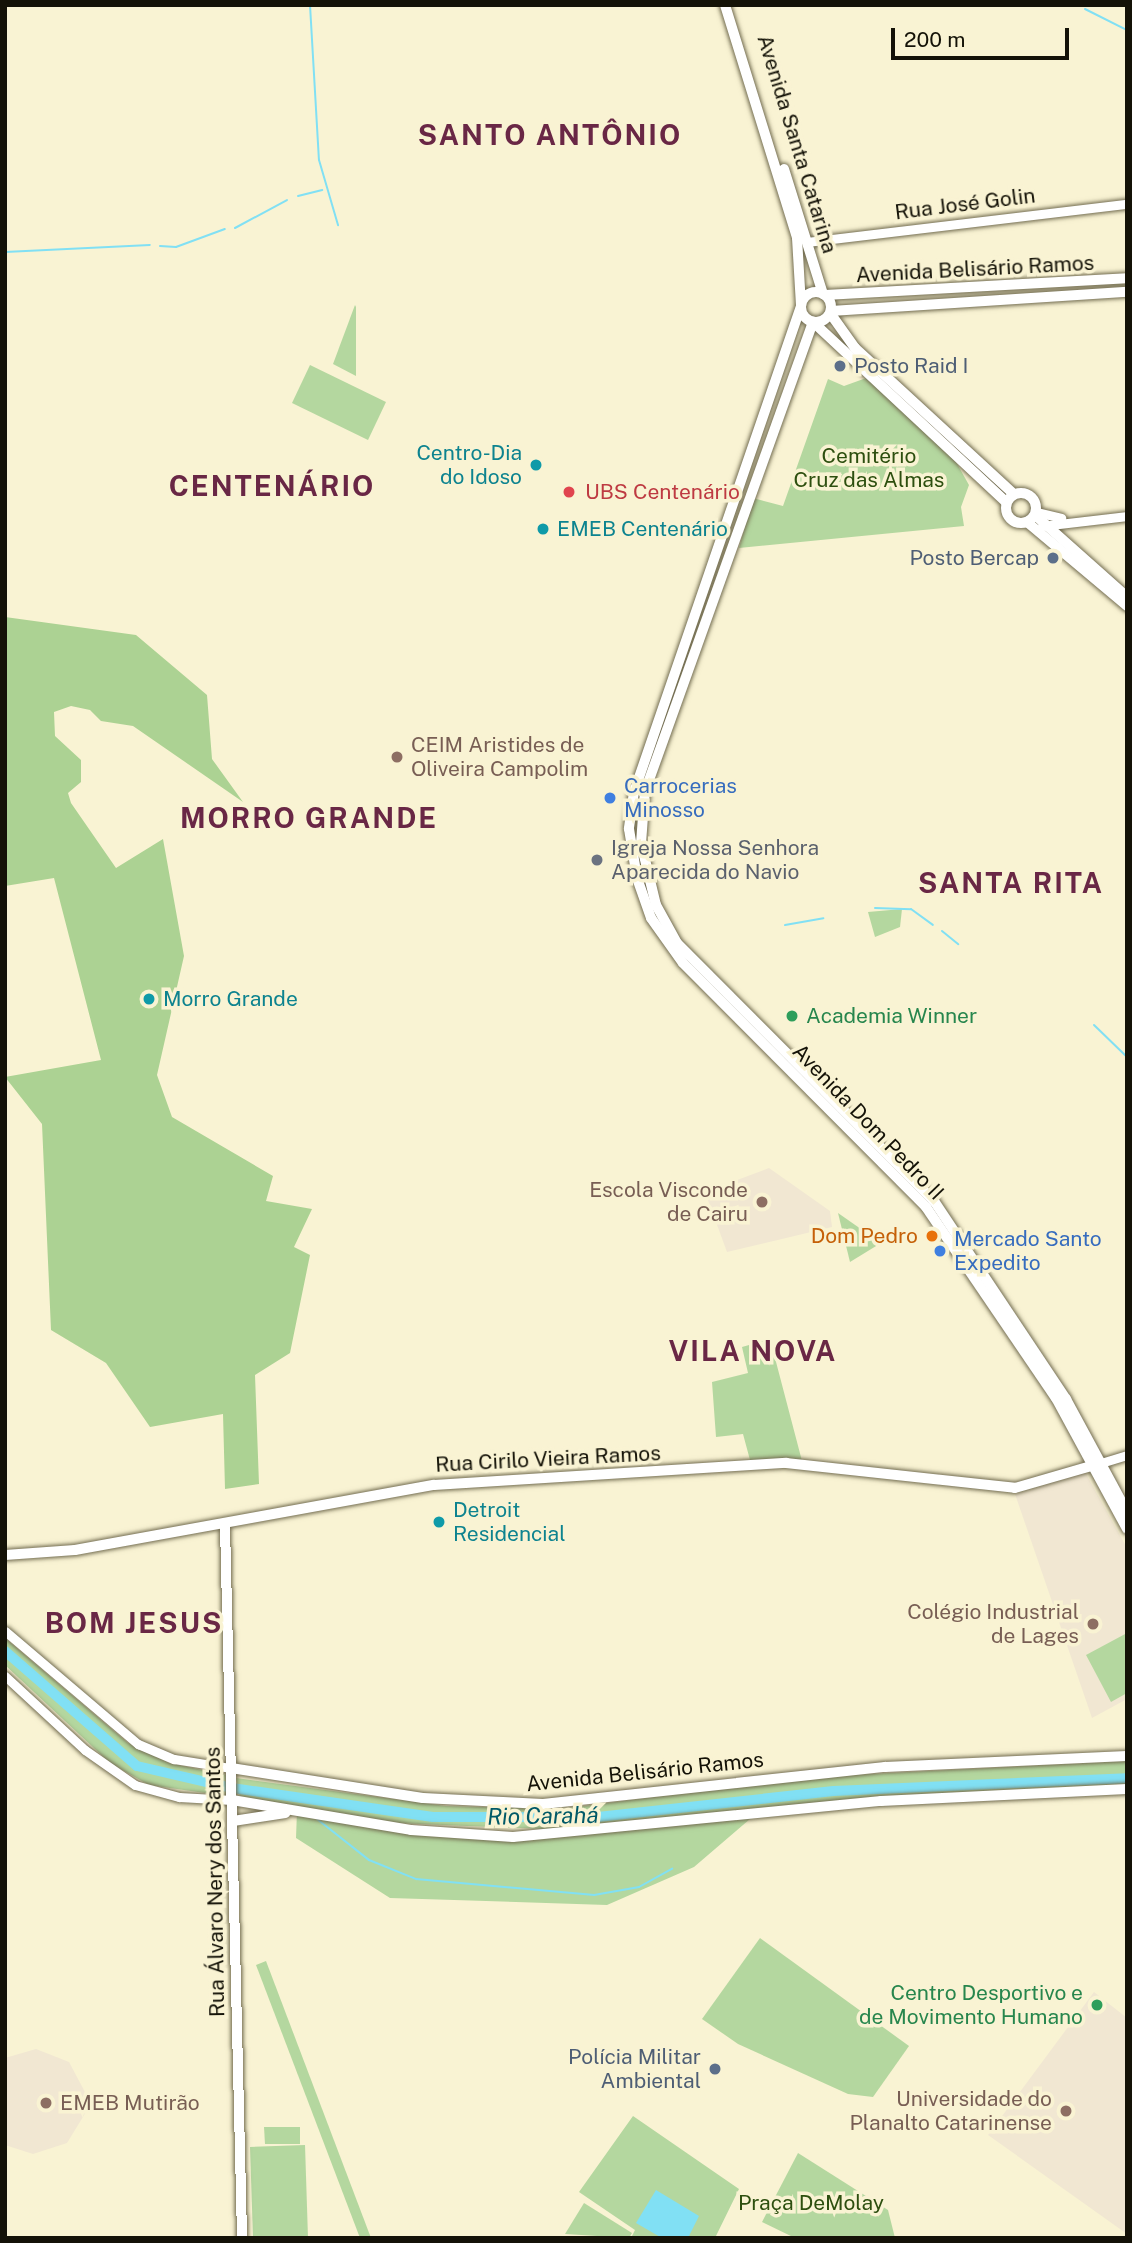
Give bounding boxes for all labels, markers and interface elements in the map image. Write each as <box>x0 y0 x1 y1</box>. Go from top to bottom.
scale bar <box>894 14 1072 58</box>
text: 200 m <box>904 27 965 52</box>
street label: Avenida Santa Catarina <box>752 32 842 256</box>
district label: SANTO ANTÔNIO <box>419 118 681 152</box>
street label: Rua José Golin <box>893 183 1037 225</box>
street label: Avenida Belisário Ramos <box>855 250 1095 288</box>
place label: Posto Raid I <box>854 353 969 379</box>
marker: Posto Raid I <box>832 358 848 374</box>
place label: Centro-Dia do Idoso <box>416 440 522 490</box>
park label: Cemitério Cruz das Almas <box>793 443 945 493</box>
marker: Centro-Dia do Idoso <box>528 457 544 473</box>
district label: CENTENÁRIO <box>170 469 374 503</box>
place label: UBS Centenário <box>585 479 740 505</box>
marker: UBS Centenário <box>559 482 579 502</box>
place label: EMEB Centenário <box>557 516 728 542</box>
marker: EMEB Centenário <box>535 521 551 537</box>
place label: Posto Bercap <box>909 545 1039 571</box>
marker: Posto Bercap <box>1045 550 1061 566</box>
place label: CEIM Aristides de Oliveira Campolim <box>411 732 588 782</box>
marker: CEIM Aristides de Oliveira Campolim <box>389 749 405 765</box>
place label: Carrocerias Minosso <box>624 773 737 823</box>
marker: Carrocerias Minosso <box>602 790 618 806</box>
district label: MORRO GRANDE <box>181 801 437 835</box>
place label: Igreja Nossa Senhora Aparecida do Navio <box>611 835 819 885</box>
marker: Igreja Nossa Senhora Aparecida do Navio <box>589 852 605 868</box>
district label: SANTA RITA <box>919 866 1103 900</box>
place label: Morro Grande <box>163 986 298 1012</box>
marker: Morro Grande <box>141 991 157 1007</box>
place label: Academia Winner <box>806 1003 978 1029</box>
marker: Academia Winner <box>784 1008 800 1024</box>
street label: Avenida Dom Pedro II <box>787 1039 949 1205</box>
place label: Escola Visconde de Cairu <box>589 1177 748 1227</box>
marker: Escola Visconde de Cairu <box>754 1194 770 1210</box>
place label: Dom Pedro <box>811 1223 918 1249</box>
place label: Mercado Santo Expedito <box>954 1226 1102 1276</box>
marker: Dom Pedro <box>924 1228 940 1244</box>
marker: Mercado Santo Expedito <box>932 1243 948 1259</box>
district label: VILA NOVA <box>670 1334 836 1368</box>
street label: Rua Cirilo Vieira Ramos <box>434 1440 662 1478</box>
place label: Detroit Residencial <box>453 1497 565 1547</box>
marker: Detroit Residencial <box>431 1514 447 1530</box>
place label: Colégio Industrial de Lages <box>907 1599 1079 1649</box>
district label: BOM JESUS <box>46 1606 222 1640</box>
marker: Colégio Industrial de Lages <box>1085 1616 1101 1632</box>
street label: Rua Álvaro Nery dos Santos <box>200 1746 230 2018</box>
street label: Avenida Belisário Ramos <box>525 1747 765 1797</box>
water label: Rio Carahá <box>487 1801 599 1831</box>
place label: Centro Desportivo e de Movimento Humano <box>859 1980 1083 2030</box>
marker: Centro Desportivo e de Movimento Humano <box>1089 1997 1105 2013</box>
place label: Polícia Militar Ambiental <box>568 2044 701 2094</box>
marker: Polícia Militar Ambiental <box>707 2061 723 2077</box>
place label: Universidade do Planalto Catarinense <box>849 2086 1052 2136</box>
place label: EMEB Mutirão <box>60 2090 200 2116</box>
marker: EMEB Mutirão <box>38 2095 54 2111</box>
marker: Universidade do Planalto Catarinense <box>1058 2103 1074 2119</box>
park label: Praça DeMolay <box>738 2190 884 2216</box>

